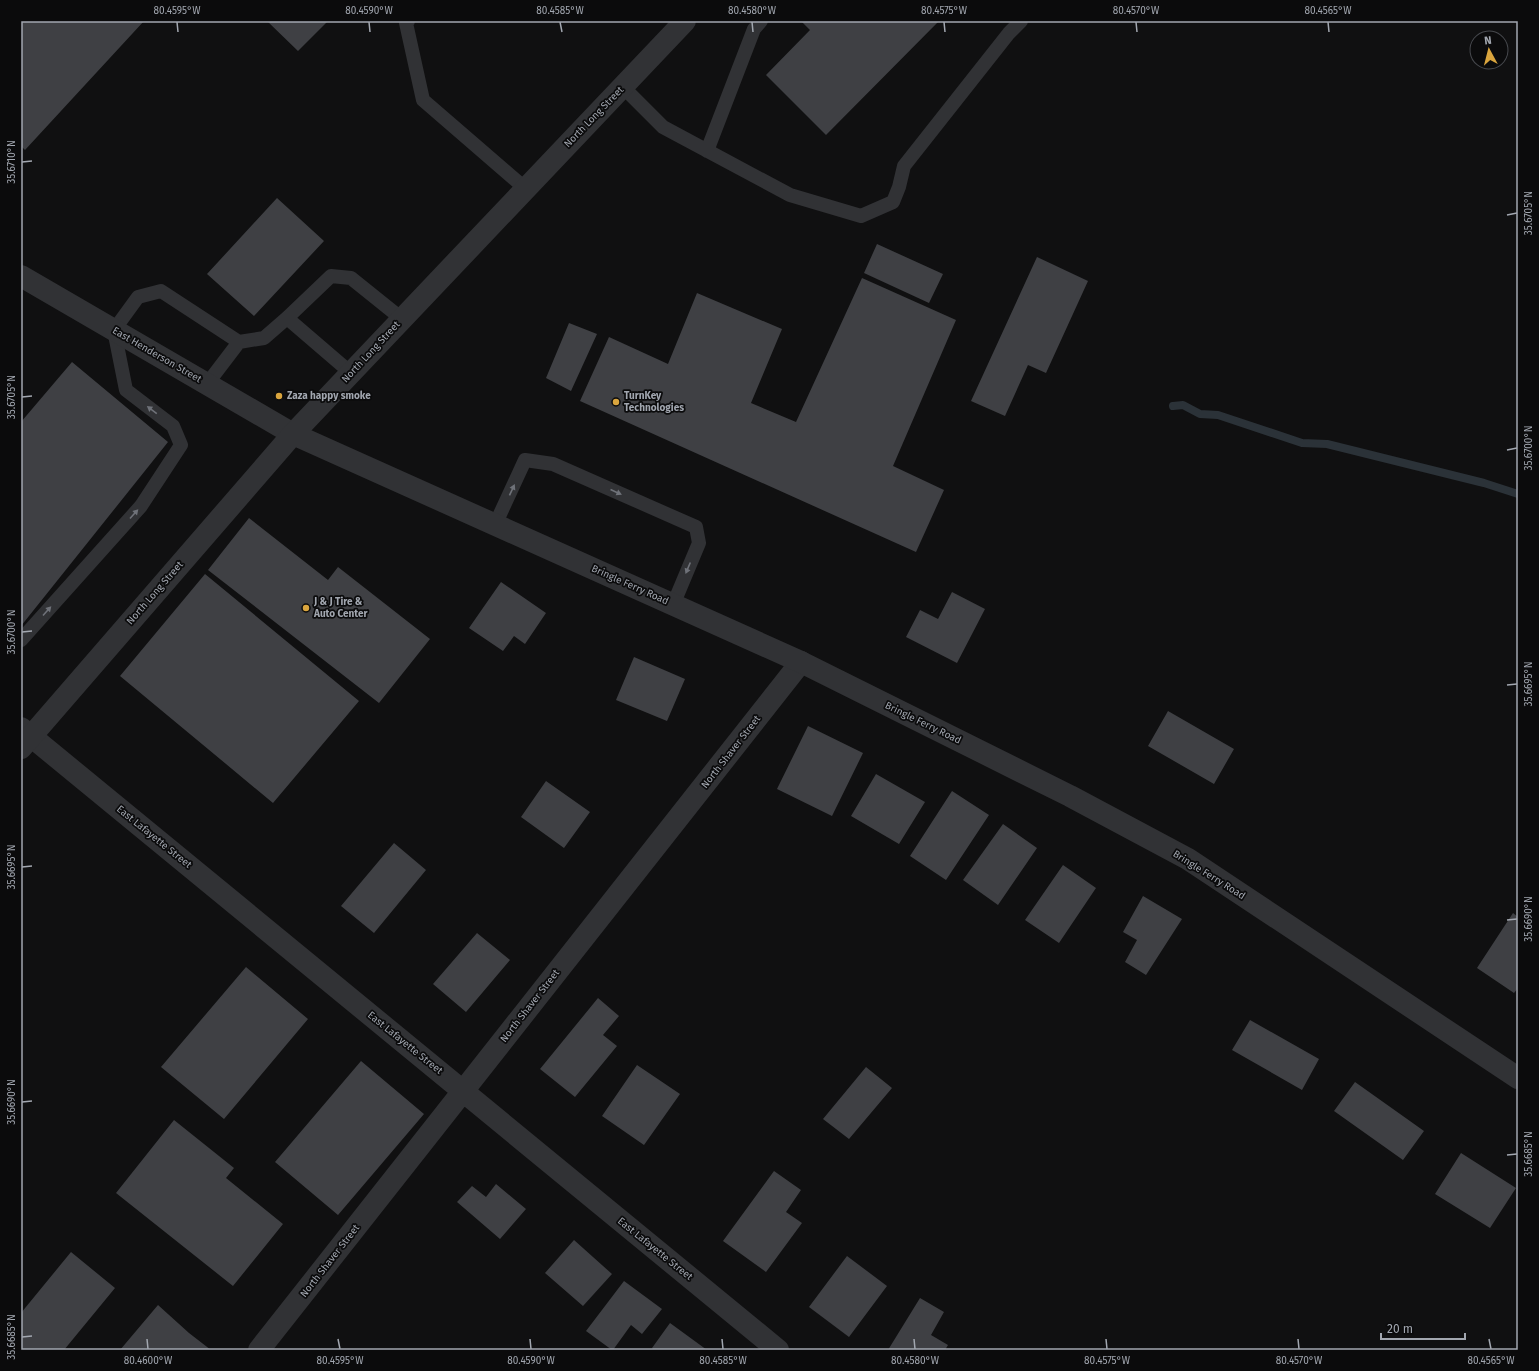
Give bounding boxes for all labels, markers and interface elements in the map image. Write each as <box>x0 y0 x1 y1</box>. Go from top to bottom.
text: 80.4595°W <box>154 5 201 17</box>
text: 80.4590°W <box>345 5 394 17</box>
text: 80.4585°W <box>536 5 584 17</box>
text: 80.4580°W <box>728 5 777 17</box>
text: 80.4575°W <box>921 5 968 17</box>
text: 80.4570°W <box>1113 5 1160 17</box>
text: 80.4565°W <box>1304 5 1352 17</box>
north arrow <box>1469 30 1509 70</box>
text: N <box>1483 34 1492 47</box>
street label: North Long Street <box>562 84 626 150</box>
text: 35.6710°N <box>6 140 18 184</box>
text: 35.6705°N <box>1523 191 1535 235</box>
street label: North Long Street <box>339 318 403 385</box>
street label: East Henderson Street <box>110 325 204 386</box>
text: 35.6705°N <box>6 375 18 419</box>
place label: Zaza happy smoke <box>287 390 371 402</box>
place label: TurnKey Technologies <box>624 390 684 414</box>
marker: Zaza happy smoke <box>274 391 284 401</box>
marker: TurnKey Technologies <box>611 397 621 407</box>
one-way arrow <box>147 406 158 414</box>
text: 35.6700°N <box>1523 426 1535 470</box>
one-way arrow <box>509 484 515 495</box>
one-way arrow <box>611 489 622 495</box>
one-way arrow <box>129 509 139 519</box>
street label: North Long Street <box>124 559 186 627</box>
one-way arrow <box>685 562 691 574</box>
street label: Bringle Ferry Road <box>590 563 670 607</box>
place label: J & J Tire & Auto Center <box>313 596 369 620</box>
marker: J & J Tire & Auto Center <box>301 603 311 613</box>
one-way arrow <box>42 606 51 615</box>
text: 35.6700°N <box>6 610 18 654</box>
text: 35.6695°N <box>1523 661 1535 707</box>
street label: Bringle Ferry Road <box>883 699 963 747</box>
street label: North Shaver Street <box>699 713 763 791</box>
street label: East Lafayette Street <box>114 803 194 871</box>
text: 35.6695°N <box>6 844 18 890</box>
street label: Bringle Ferry Road <box>1171 848 1247 902</box>
text: 35.6690°N <box>1523 896 1535 942</box>
street label: North Shaver Street <box>498 967 562 1045</box>
street label: East Lafayette Street <box>365 1009 445 1077</box>
text: 35.6690°N <box>6 1079 18 1125</box>
text: 35.6685°N <box>1523 1131 1535 1177</box>
street label: East Lafayette Street <box>615 1215 695 1283</box>
street label: North Shaver Street <box>298 1222 362 1300</box>
text: 35.6685°N <box>6 1314 18 1360</box>
scale bar <box>1381 1315 1465 1341</box>
text: 20 m <box>1387 1322 1413 1336</box>
text: 80.4600°W <box>124 1355 173 1367</box>
text: 80.4595°W <box>317 1355 364 1367</box>
text: 80.4590°W <box>507 1355 556 1367</box>
text: 80.4585°W <box>699 1355 747 1367</box>
text: 80.4580°W <box>891 1355 940 1367</box>
text: 80.4575°W <box>1084 1355 1131 1367</box>
text: 80.4570°W <box>1276 1355 1323 1367</box>
text: 80.4565°W <box>1467 1355 1515 1367</box>

